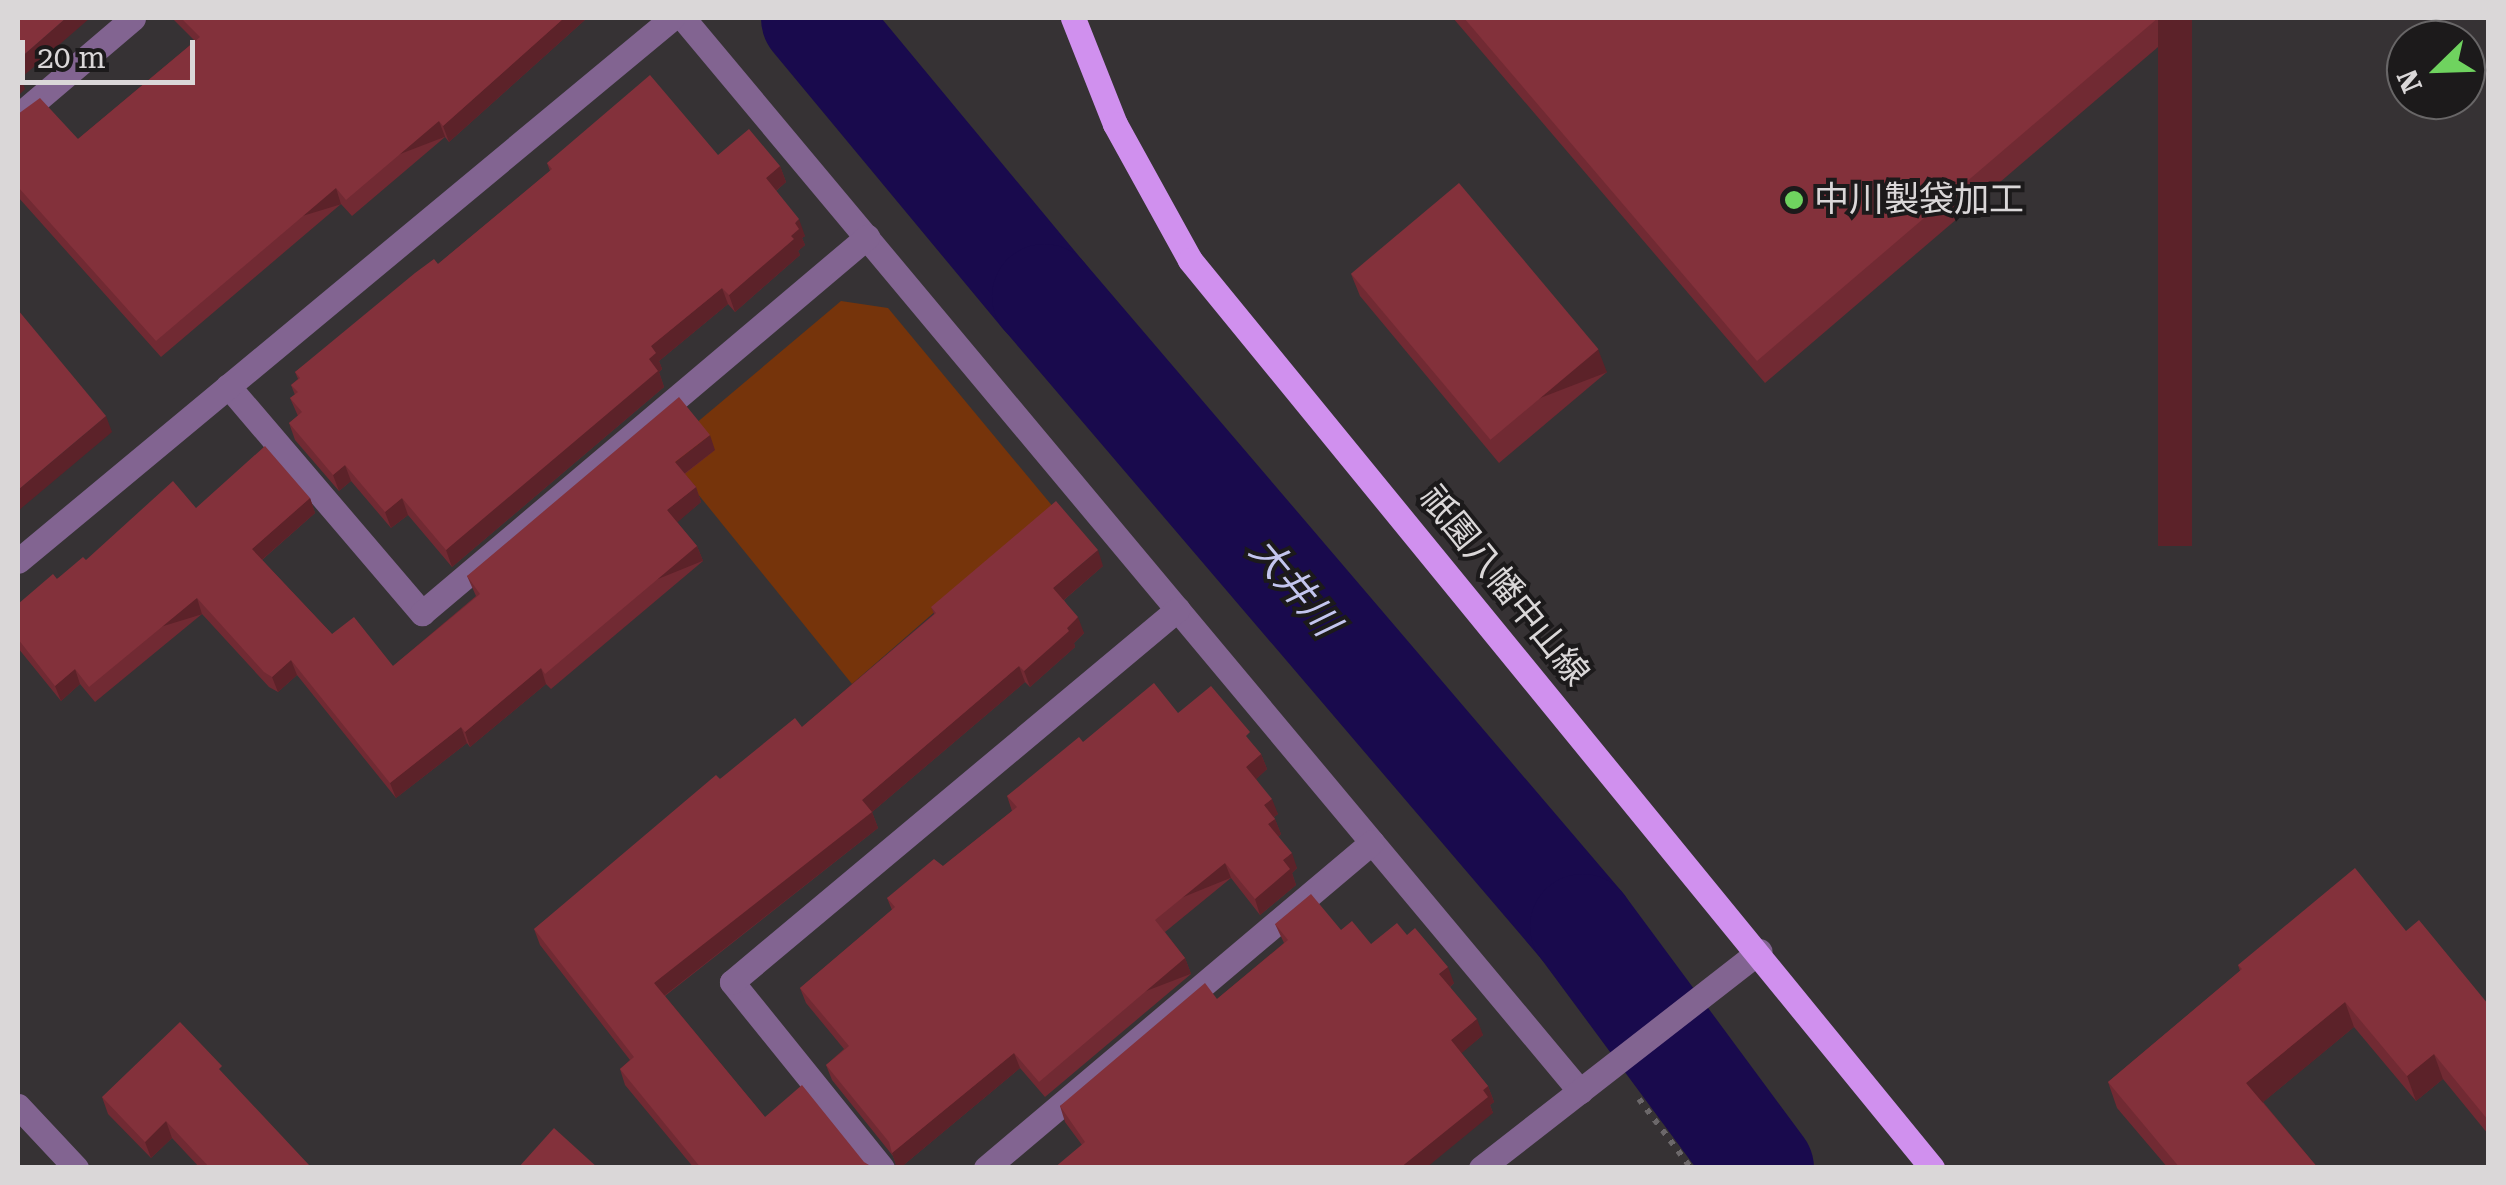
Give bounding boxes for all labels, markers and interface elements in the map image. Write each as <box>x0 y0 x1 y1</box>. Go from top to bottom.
scale bar <box>25 20 200 82</box>
north arrow <box>2386 20 2486 120</box>
text: 20 m <box>37 40 106 75</box>
text: N <box>2390 65 2429 98</box>
place label: 中川製袋加工 <box>1814 179 2024 221</box>
marker: 中川製袋加工 <box>1783 189 1805 211</box>
street label: 祇園八幡中山線 <box>1411 478 1597 694</box>
water label: 大井川 <box>1240 529 1348 645</box>

